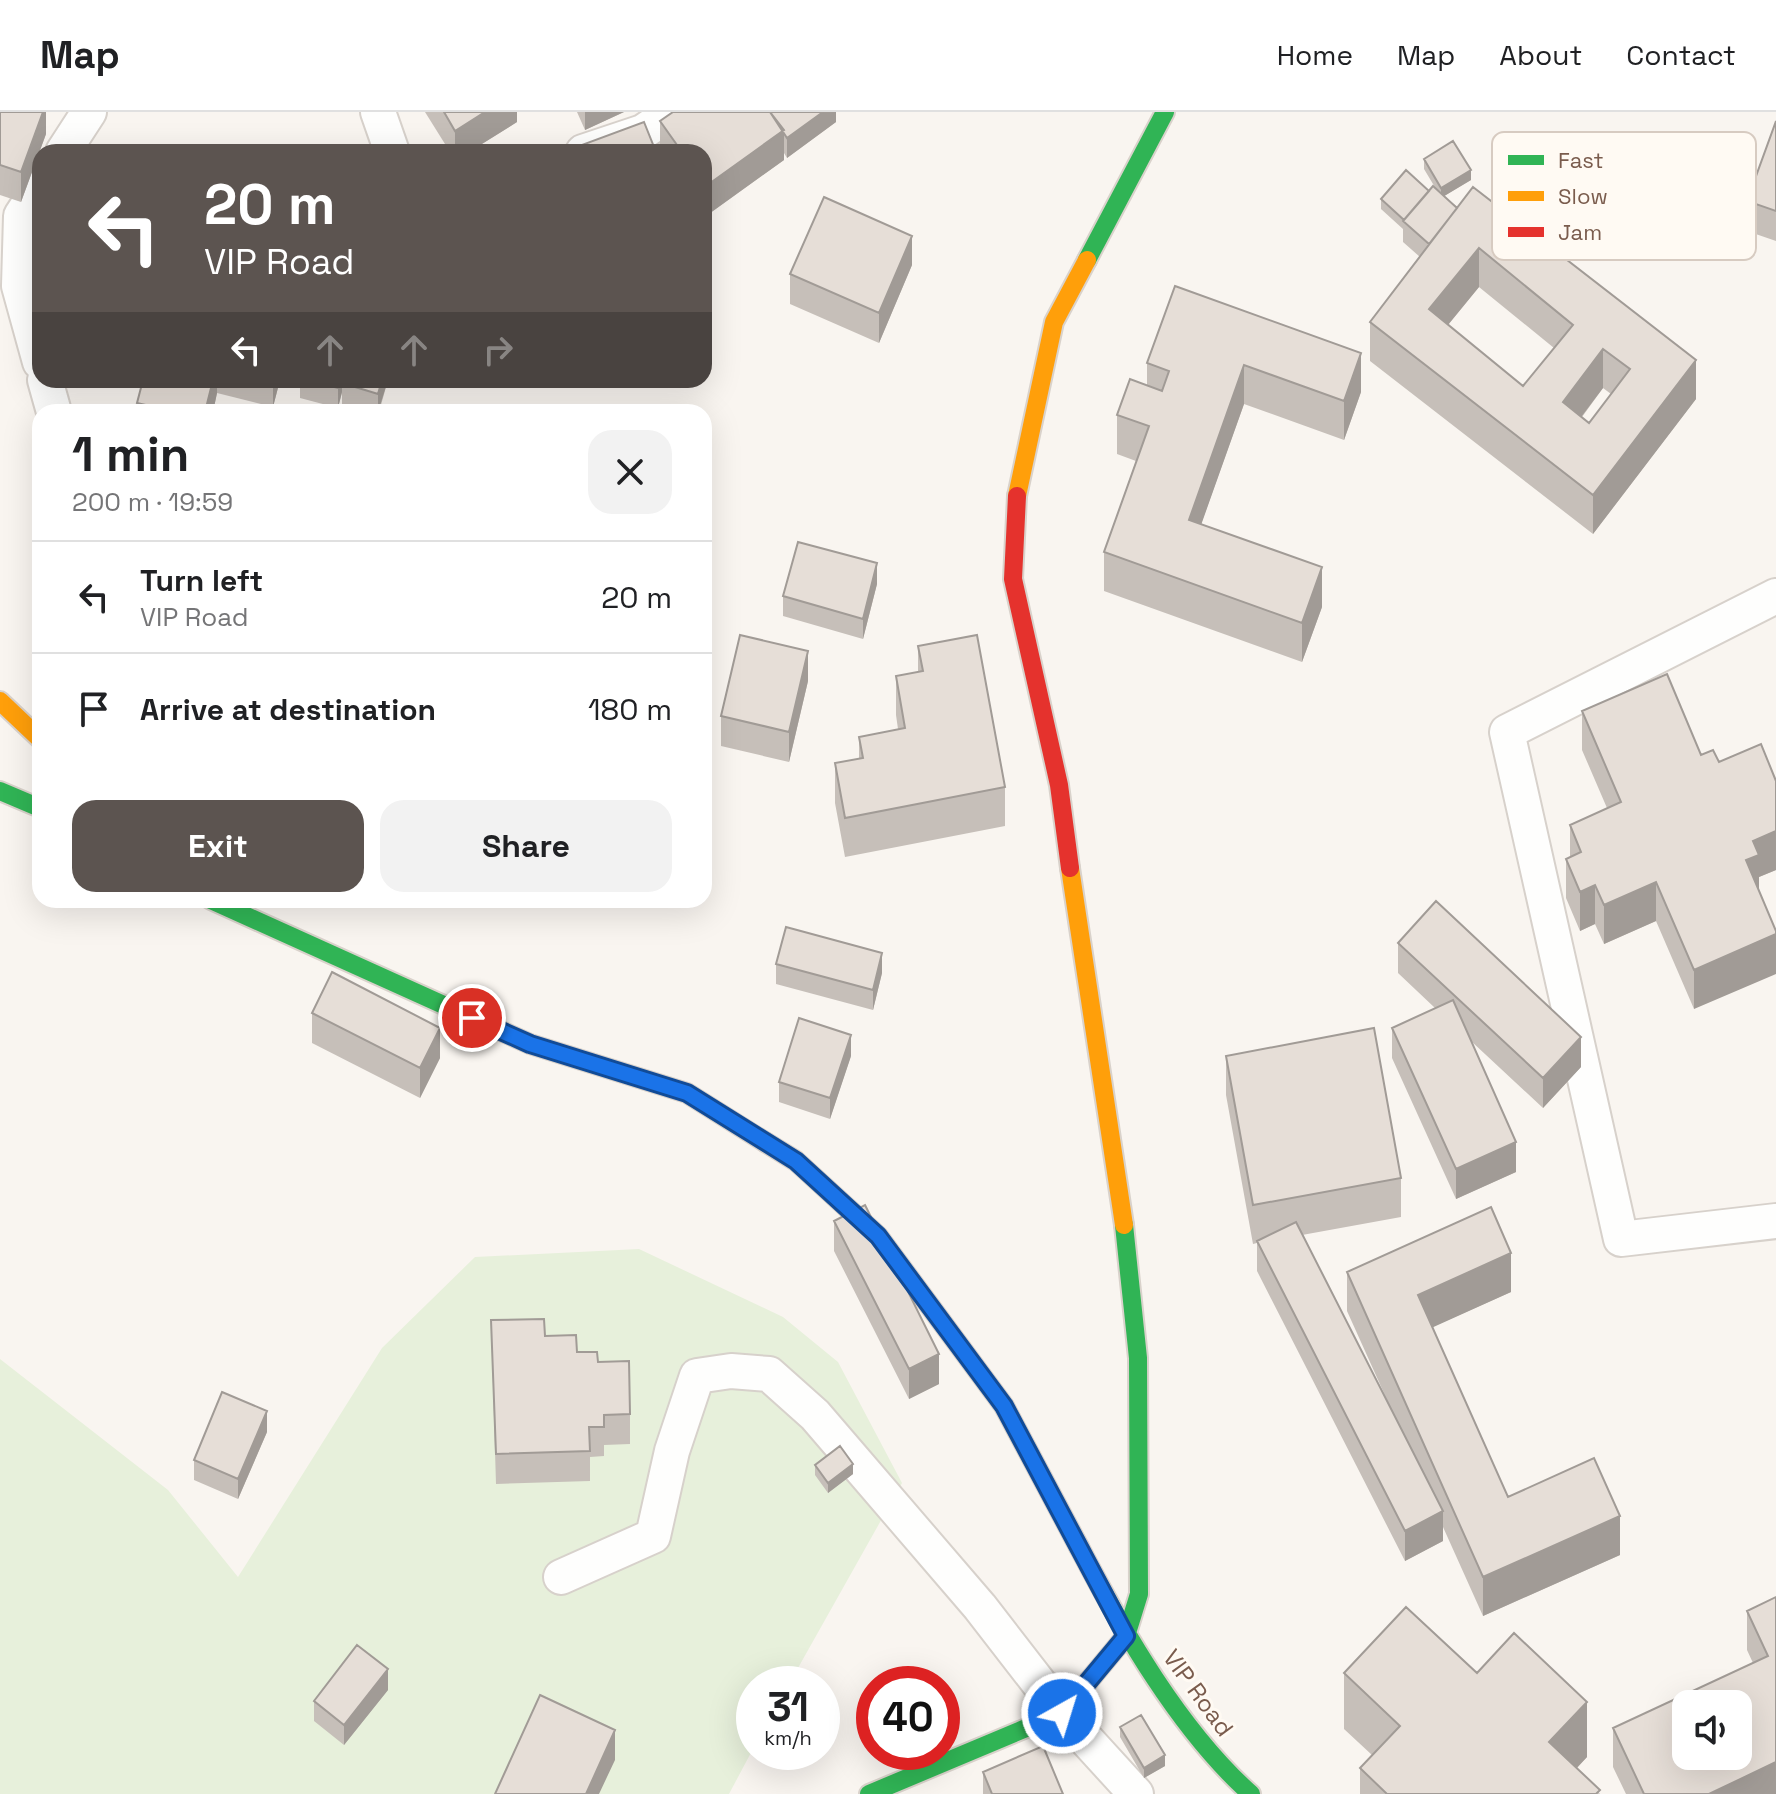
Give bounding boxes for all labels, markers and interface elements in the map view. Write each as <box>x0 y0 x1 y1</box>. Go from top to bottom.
text: Map <box>40 31 120 79</box>
text: Home <box>1277 37 1353 73</box>
text: Map <box>1397 37 1455 73</box>
text: About <box>1499 37 1582 73</box>
text: Contact <box>1626 37 1736 73</box>
legend <box>1492 132 1756 260</box>
text: Fast <box>1558 146 1604 174</box>
text: 20 m <box>204 169 336 240</box>
icon: left <box>72 176 176 280</box>
text: Slow <box>1558 182 1608 210</box>
text: Jam <box>1558 218 1602 246</box>
text: VIP Road <box>204 239 354 285</box>
icon: left <box>224 328 268 372</box>
icon: ahead <box>308 328 352 372</box>
icon: ahead <box>392 328 436 372</box>
icon: right <box>476 328 520 372</box>
text: 1 min <box>72 424 189 485</box>
button: close <box>588 430 672 514</box>
text: 200 m · 19:59 <box>72 485 233 519</box>
text: Turn left <box>140 561 263 600</box>
icon: left <box>72 575 116 619</box>
text: 20 m <box>601 578 672 617</box>
text: VIP Road <box>140 600 249 634</box>
icon: arrive <box>72 687 116 731</box>
text: Arrive at destination <box>140 690 436 729</box>
text: 180 m <box>588 690 672 729</box>
button: Exit <box>72 800 364 892</box>
button: Share <box>380 800 672 892</box>
pin <box>438 984 506 1052</box>
icon: arrive <box>450 996 494 1040</box>
street label: VIP Road <box>1156 1643 1240 1742</box>
speed limit sign: 40 <box>856 1666 960 1770</box>
position arrow <box>1020 1671 1104 1755</box>
text: 31 <box>767 1682 809 1733</box>
map controls <box>1672 1690 1752 1770</box>
button: sound <box>1672 1690 1752 1770</box>
text: km/h <box>764 1725 812 1751</box>

